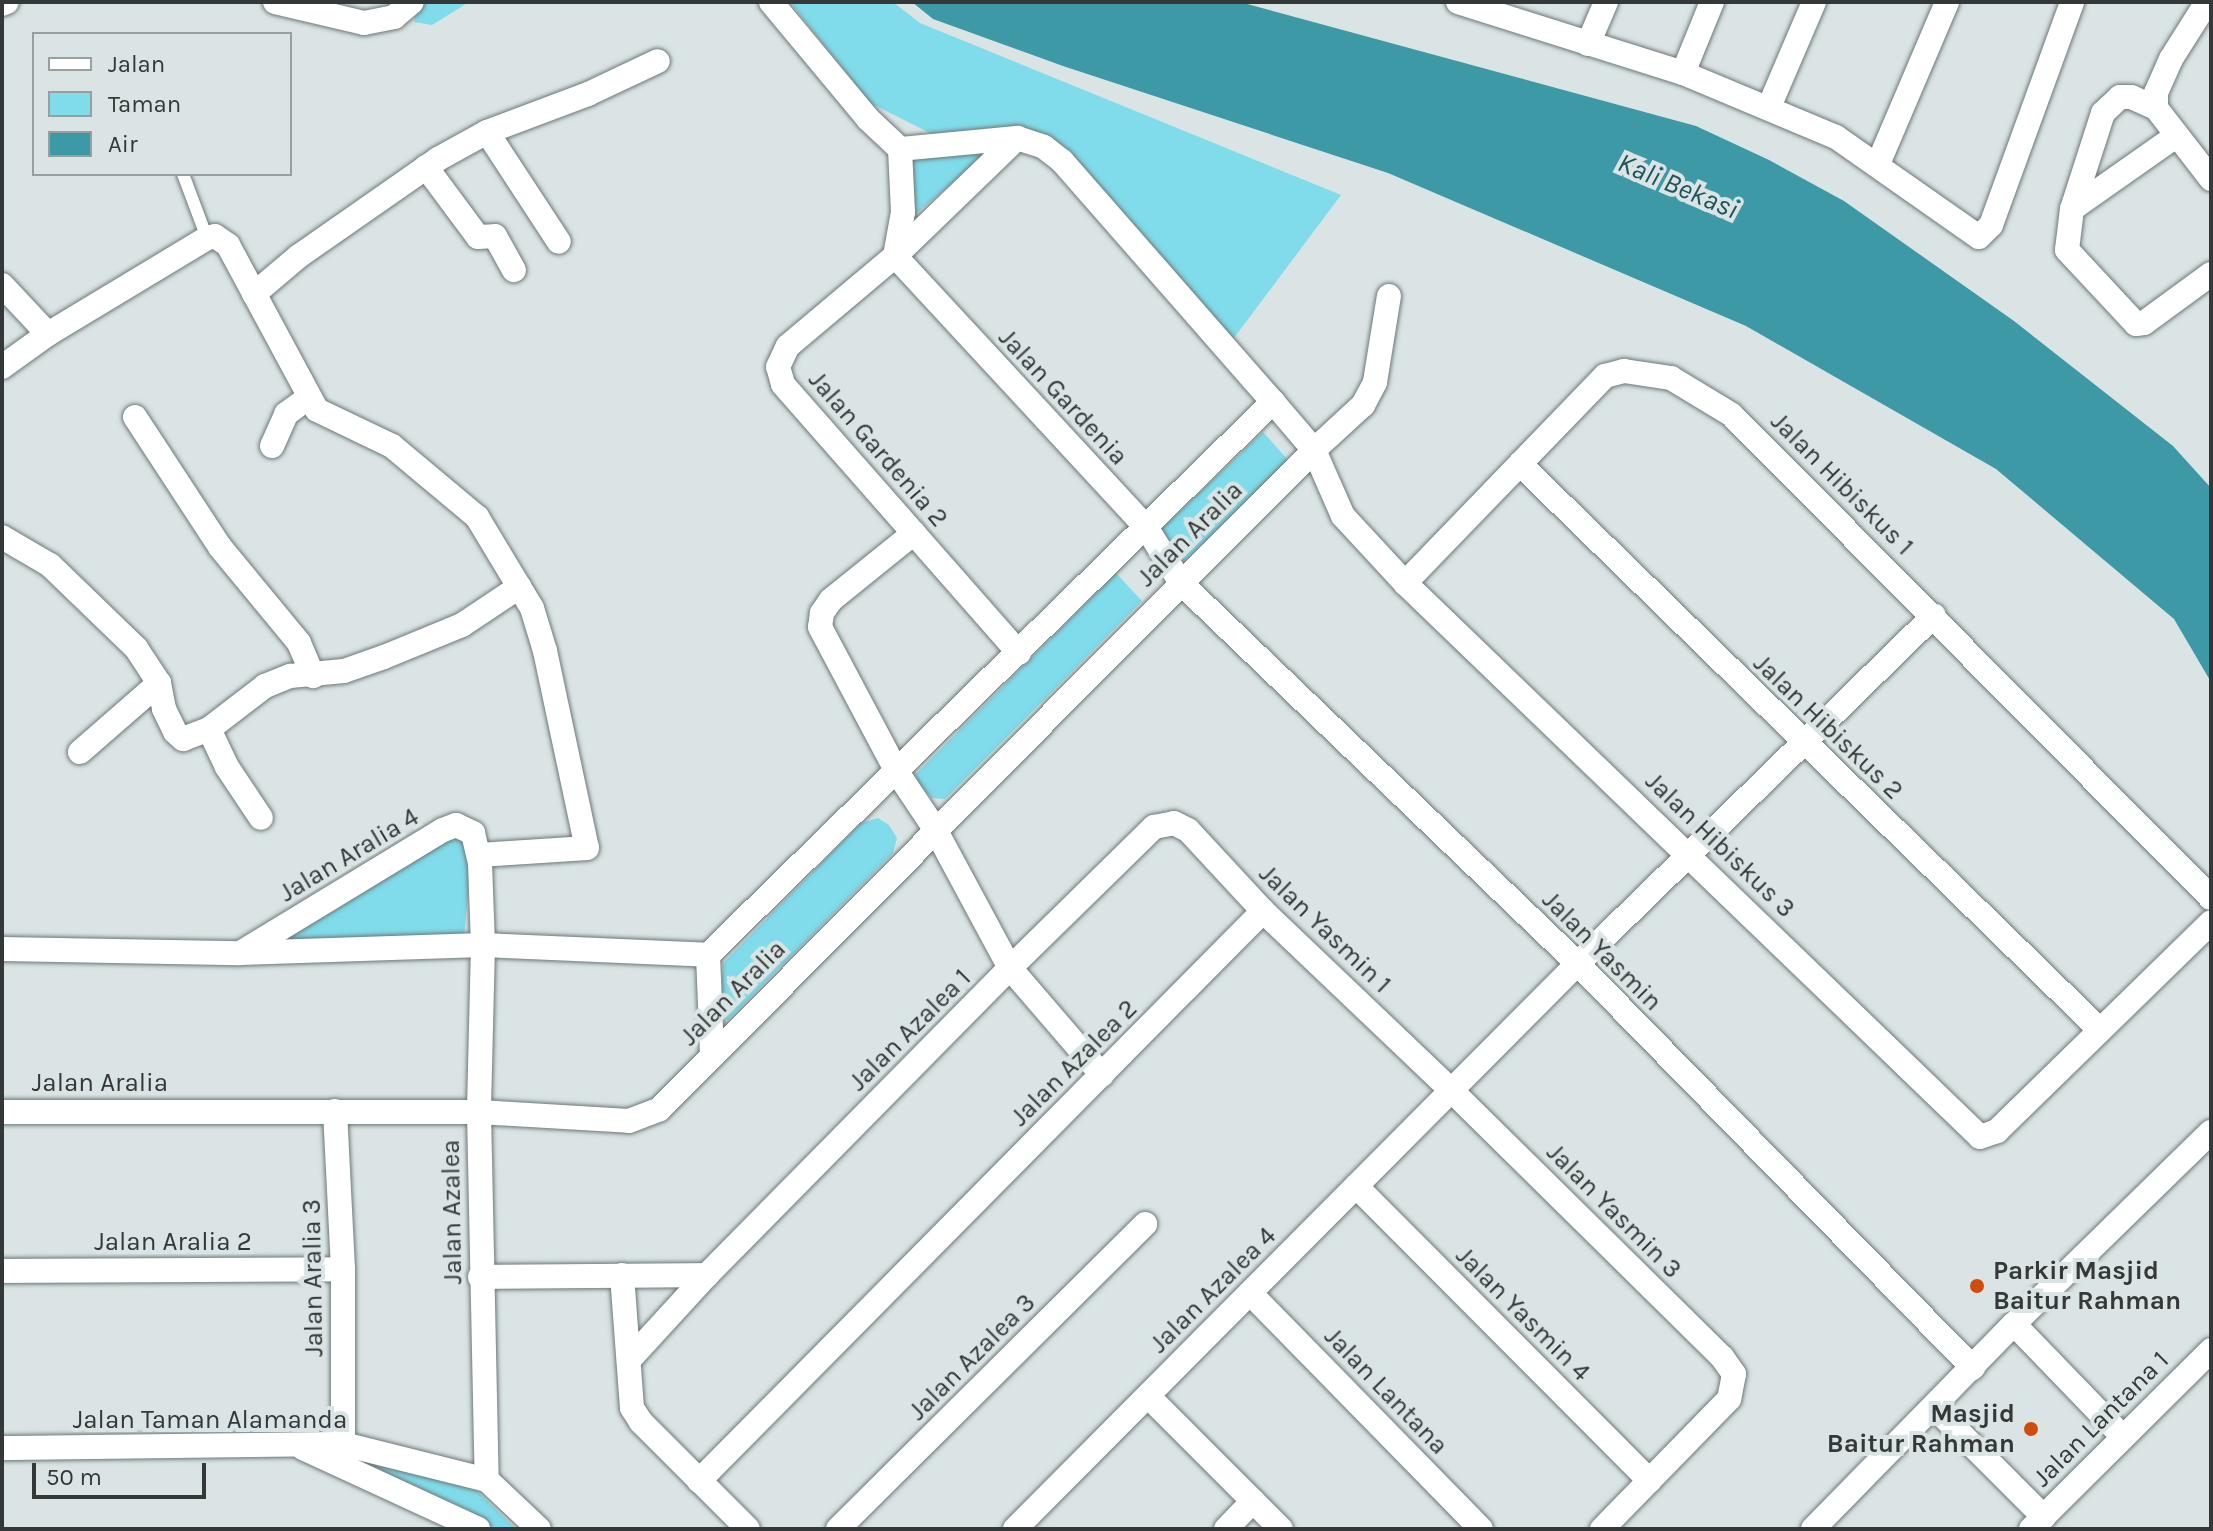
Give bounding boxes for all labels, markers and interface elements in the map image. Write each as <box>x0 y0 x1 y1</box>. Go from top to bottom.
legend <box>32 32 292 176</box>
text: Jalan <box>108 50 165 78</box>
text: Taman <box>108 90 181 118</box>
text: Air <box>108 130 138 158</box>
water label: Kali Bekasi <box>1613 146 1743 226</box>
street label: Jalan Gardenia <box>992 322 1134 472</box>
street label: Jalan Gardenia 2 <box>802 365 954 533</box>
street label: Jalan Hibiskus 1 <box>1764 406 1920 562</box>
street label: Jalan Aralia <box>1131 475 1249 593</box>
street label: Jalan Hibiskus 2 <box>1747 648 1909 806</box>
street label: Jalan Hibiskus 3 <box>1639 766 1801 924</box>
street label: Jalan Aralia 4 <box>274 801 424 909</box>
street label: Jalan Yasmin 1 <box>1253 858 1397 1000</box>
street label: Jalan Yasmin <box>1536 885 1668 1017</box>
street label: Jalan Aralia <box>674 934 792 1052</box>
street label: Jalan Azalea 1 <box>843 963 977 1097</box>
street label: Jalan Azalea 2 <box>1004 993 1144 1133</box>
street label: Jalan Aralia <box>32 1067 168 1099</box>
street label: Jalan Yasmin 3 <box>1540 1137 1688 1285</box>
street label: Jalan Azalea <box>435 1139 469 1285</box>
street label: Jalan Aralia 3 <box>296 1199 330 1357</box>
street label: Jalan Azalea 4 <box>1143 1220 1283 1360</box>
street label: Jalan Aralia 2 <box>94 1226 252 1258</box>
street label: Jalan Yasmin 4 <box>1449 1240 1597 1388</box>
place label: Parkir Masjid Baitur Rahman <box>1993 1255 2181 1316</box>
marker: Parkir Masjid Baitur Rahman <box>1968 1277 1986 1295</box>
street label: Jalan Azalea 3 <box>902 1287 1042 1427</box>
street label: Jalan Lantana <box>1318 1321 1454 1461</box>
street label: Jalan Lantana 1 <box>2027 1345 2175 1493</box>
place label: Masjid Baitur Rahman <box>1827 1398 2015 1460</box>
street label: Jalan Taman Alamanda <box>73 1404 347 1436</box>
marker: Masjid Baitur Rahman <box>2022 1420 2040 1438</box>
scale bar <box>36 1447 210 1497</box>
text: 50 m <box>46 1463 102 1491</box>

